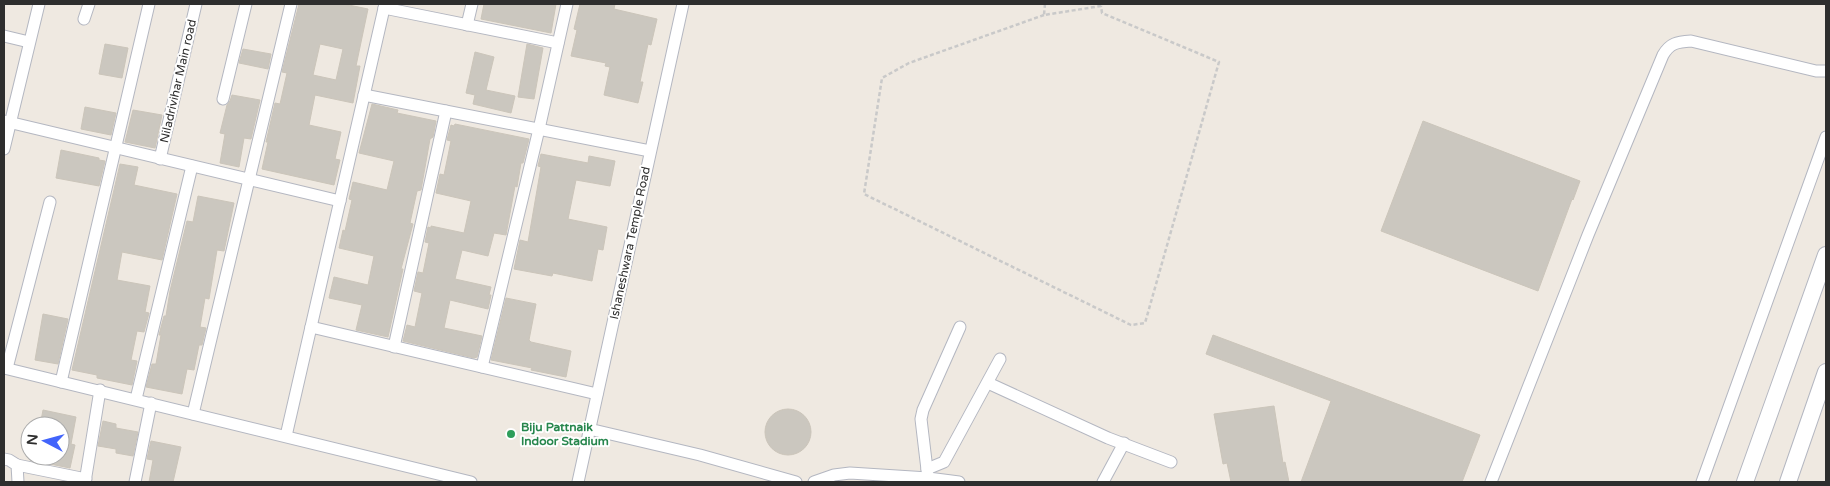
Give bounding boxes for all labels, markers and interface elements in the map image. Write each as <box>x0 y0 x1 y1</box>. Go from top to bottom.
street label: Niladrivihar Main road <box>157 18 199 144</box>
street label: Ishaneshwara Temple Road <box>607 165 653 321</box>
north arrow <box>20 416 70 466</box>
place label: Biju Pattnaik Indoor Stadium <box>521 420 609 448</box>
marker: Biju Pattnaik Indoor Stadium <box>505 428 517 440</box>
text: N <box>24 433 42 446</box>

